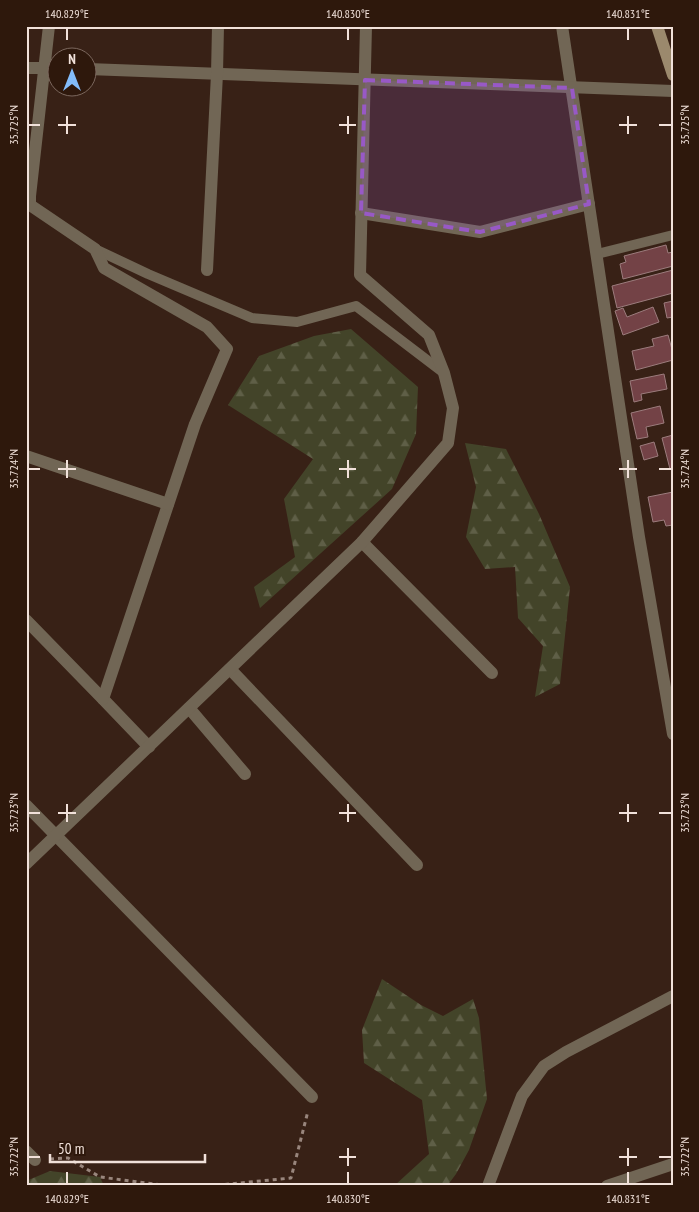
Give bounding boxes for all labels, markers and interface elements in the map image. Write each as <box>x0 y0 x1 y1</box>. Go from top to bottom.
text: 140.829°E <box>45 6 89 21</box>
text: 140.830°E <box>326 6 370 21</box>
text: 140.831°E <box>606 6 650 21</box>
north arrow <box>48 48 98 98</box>
text: N <box>68 50 76 68</box>
text: 35.725°N <box>6 105 21 145</box>
text: 35.725°N <box>677 105 692 145</box>
text: 35.724°N <box>6 449 21 489</box>
text: 35.724°N <box>677 449 692 489</box>
text: 35.723°N <box>6 793 21 833</box>
text: 35.723°N <box>677 793 692 833</box>
scale bar <box>50 1132 205 1164</box>
text: 35.722°N <box>6 1137 21 1177</box>
text: 35.722°N <box>677 1137 692 1177</box>
text: 50 m <box>58 1139 84 1158</box>
text: 140.829°E <box>45 1191 89 1206</box>
text: 140.830°E <box>326 1191 370 1206</box>
text: 140.831°E <box>606 1191 650 1206</box>

